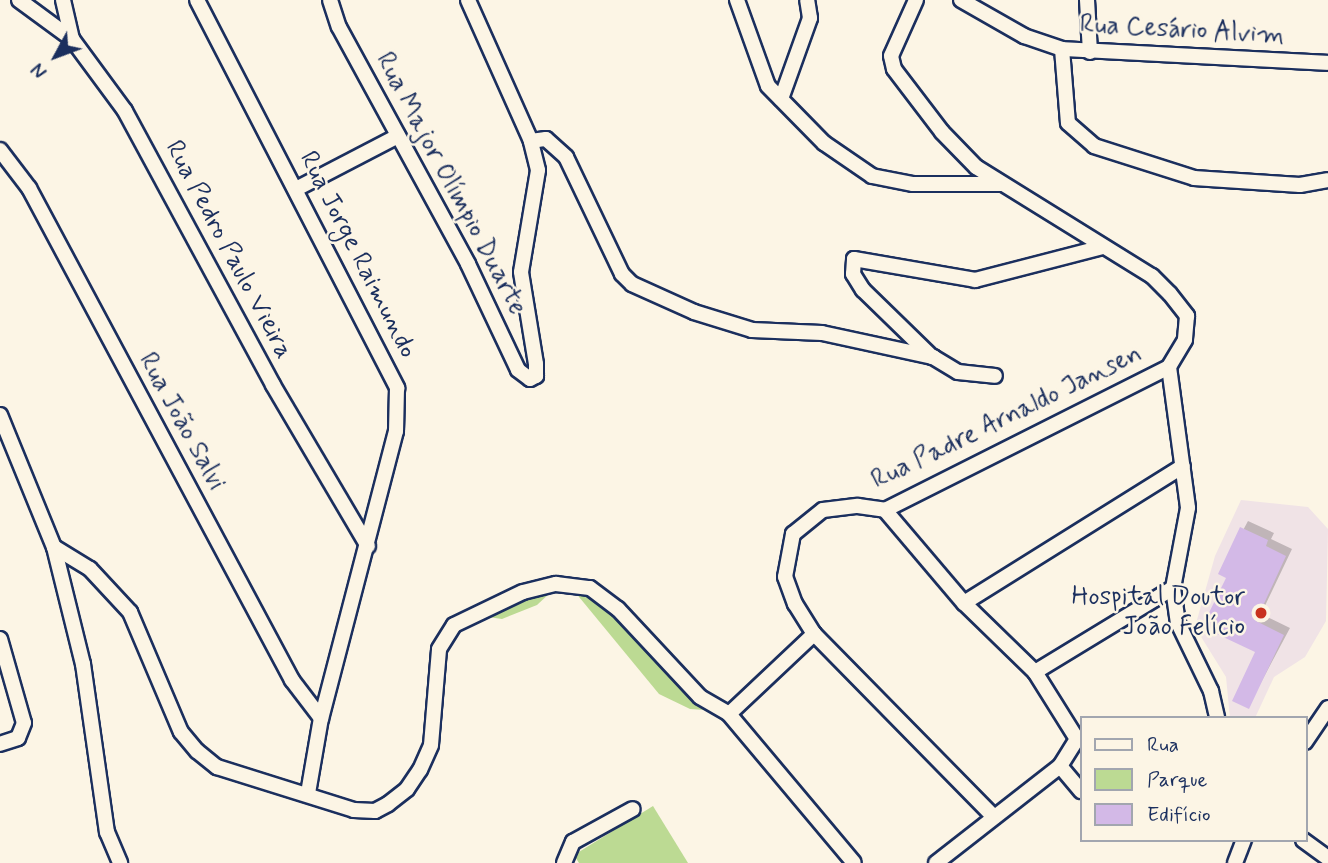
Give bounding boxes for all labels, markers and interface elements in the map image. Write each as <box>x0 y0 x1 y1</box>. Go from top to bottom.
street label: Rua Cesário Alvim <box>1078 10 1286 52</box>
north arrow <box>21 21 91 91</box>
street label: Rua Major Olímpio Duarte <box>369 50 531 318</box>
text: N <box>26 57 53 83</box>
street label: Rua Pedro Paulo Vieira <box>158 137 298 363</box>
street label: Rua Jorge Raimundo <box>291 145 423 365</box>
street label: Rua Padre Arnaldo Jansen <box>872 342 1142 494</box>
street label: Rua João Salvi <box>130 347 232 497</box>
place label: Hospital Doutor João Felício <box>1077 582 1245 644</box>
marker: Hospital Doutor João Felício <box>1251 603 1271 623</box>
legend <box>1080 716 1307 842</box>
text: Rua <box>1147 731 1179 759</box>
text: Parque <box>1147 766 1207 794</box>
text: Edifício <box>1147 801 1211 829</box>

